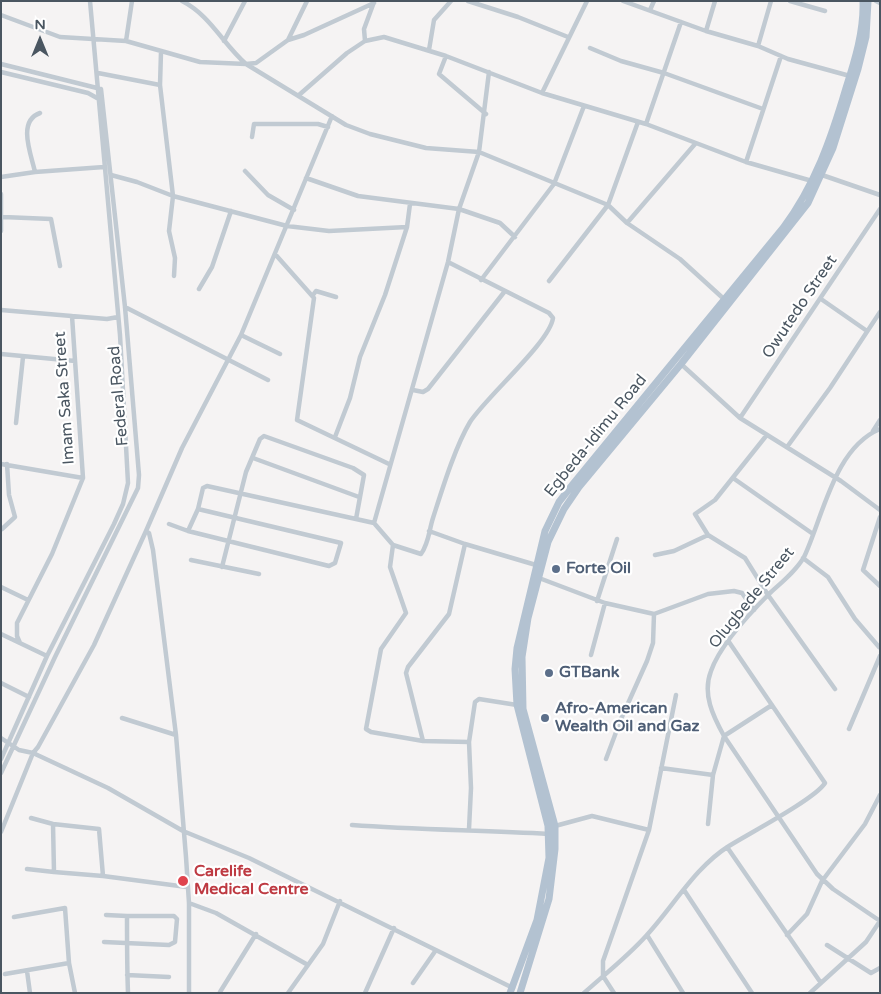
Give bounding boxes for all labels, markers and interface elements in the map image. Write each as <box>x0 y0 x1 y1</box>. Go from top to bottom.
north arrow <box>15 15 65 65</box>
text: N <box>34 16 46 33</box>
street label: Owutedo Street <box>758 252 842 362</box>
street label: Imam Saka Street <box>51 331 79 465</box>
street label: Federal Road <box>105 345 133 447</box>
street label: Egbeda-Idimu Road <box>541 371 651 501</box>
street label: Olugbede Street <box>705 543 799 653</box>
place label: Forte Oil <box>566 559 631 579</box>
marker: Forte Oil <box>550 563 562 575</box>
place label: GTBank <box>559 663 619 683</box>
marker: GTBank <box>543 667 555 679</box>
place label: Afro-American Wealth Oil and Gaz <box>555 699 700 737</box>
marker: Afro-American Wealth Oil and Gaz <box>539 712 551 724</box>
place label: Carelife Medical Centre <box>194 862 309 900</box>
marker: Carelife Medical Centre <box>176 874 190 888</box>

